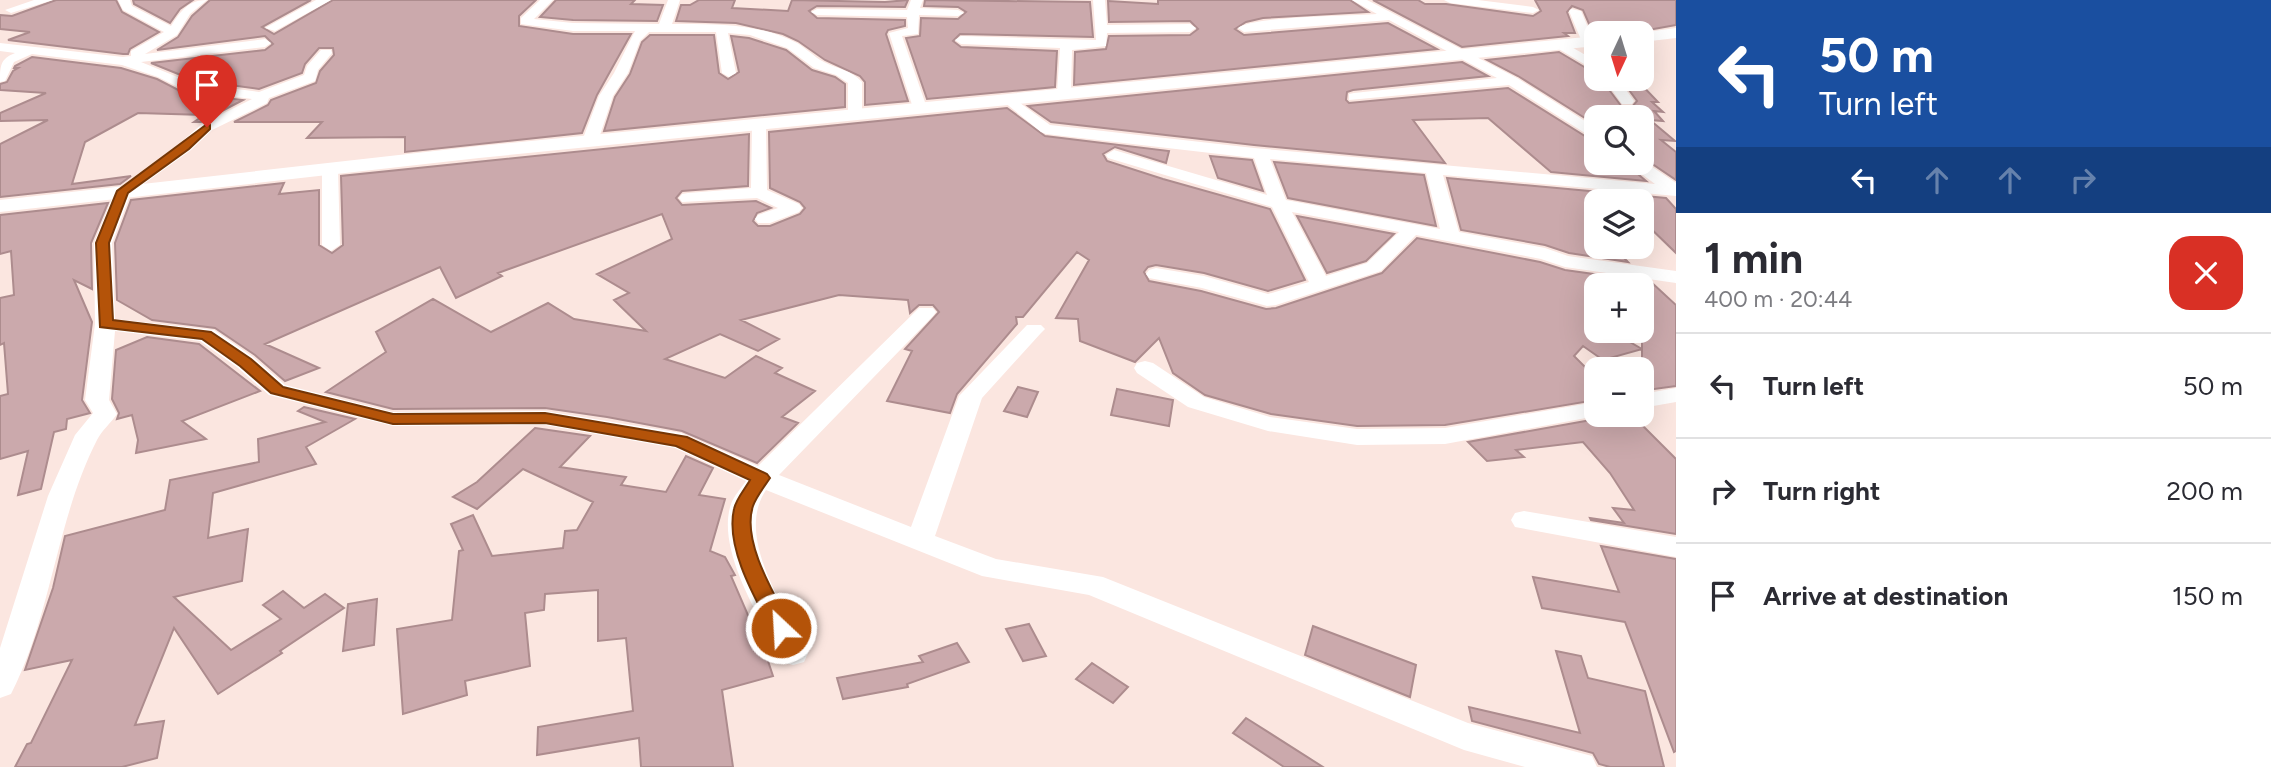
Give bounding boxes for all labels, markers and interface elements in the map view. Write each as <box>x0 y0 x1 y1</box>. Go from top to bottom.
north arrow <box>1584 21 1654 91</box>
map controls <box>1584 21 1654 427</box>
text: 50 m <box>1819 25 1934 84</box>
icon: left <box>1704 28 1795 119</box>
pin <box>177 55 237 127</box>
icon: arrive <box>188 66 226 104</box>
text: Turn left <box>1819 85 1938 123</box>
button: search <box>1584 105 1654 175</box>
icon: left <box>1845 161 1883 199</box>
icon: ahead <box>1918 161 1956 199</box>
icon: ahead <box>1991 161 2029 199</box>
icon: right <box>2064 161 2102 199</box>
button: layers <box>1584 189 1654 259</box>
text: 1 min <box>1704 233 1803 284</box>
button: close <box>2169 236 2243 310</box>
button: + <box>1584 273 1654 343</box>
text: 400 m · 20:44 <box>1704 285 1852 313</box>
button: − <box>1584 357 1654 427</box>
icon: left <box>1704 367 1742 405</box>
text: Turn left <box>1763 370 1864 402</box>
text: 50 m <box>2183 370 2243 402</box>
icon: right <box>1704 472 1742 510</box>
text: Turn right <box>1763 475 1880 507</box>
text: 200 m <box>2167 475 2243 507</box>
icon: arrive <box>1704 577 1742 615</box>
text: Arrive at destination <box>1763 580 2008 612</box>
text: 150 m <box>2172 580 2243 612</box>
position arrow <box>744 591 818 665</box>

